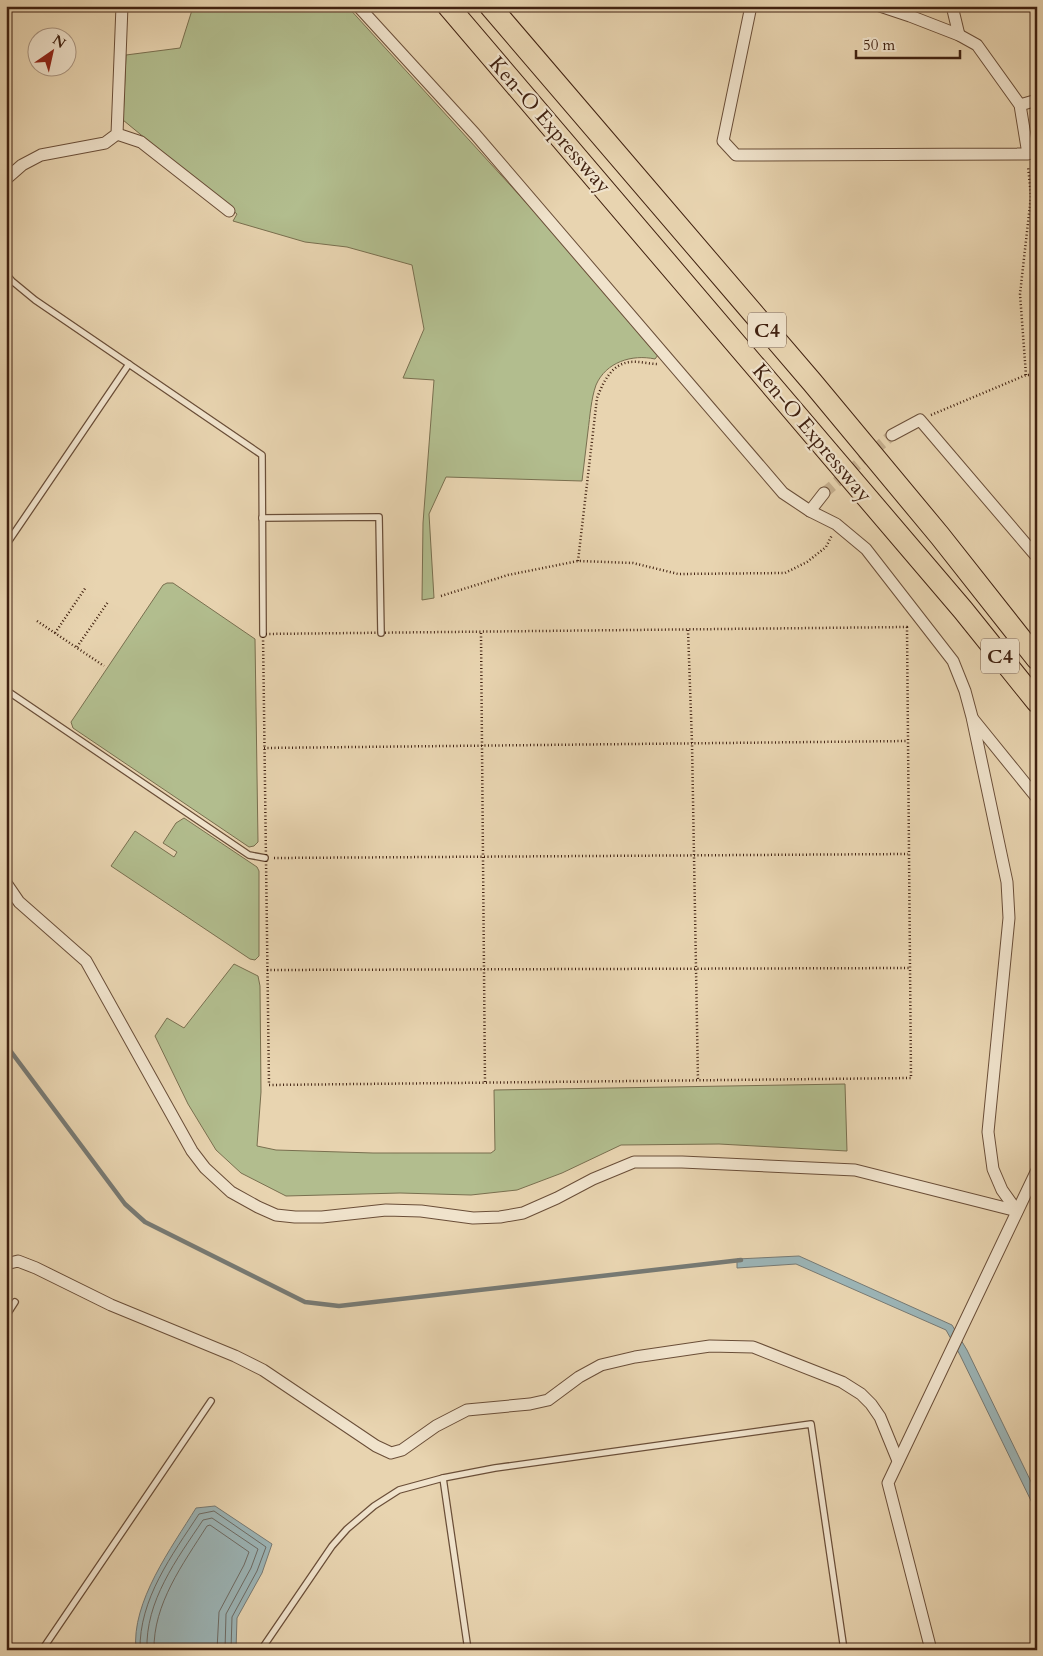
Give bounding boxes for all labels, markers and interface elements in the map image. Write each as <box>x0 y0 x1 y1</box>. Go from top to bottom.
north arrow <box>28 28 78 78</box>
scale bar <box>856 28 959 60</box>
text: N <box>49 30 69 53</box>
text: 50 m <box>863 35 895 55</box>
street label: Ken-O Expressway <box>482 50 618 200</box>
road number: C4 <box>748 312 786 348</box>
street label: Ken-O Expressway <box>745 357 879 509</box>
road number: C4 <box>981 638 1019 674</box>

